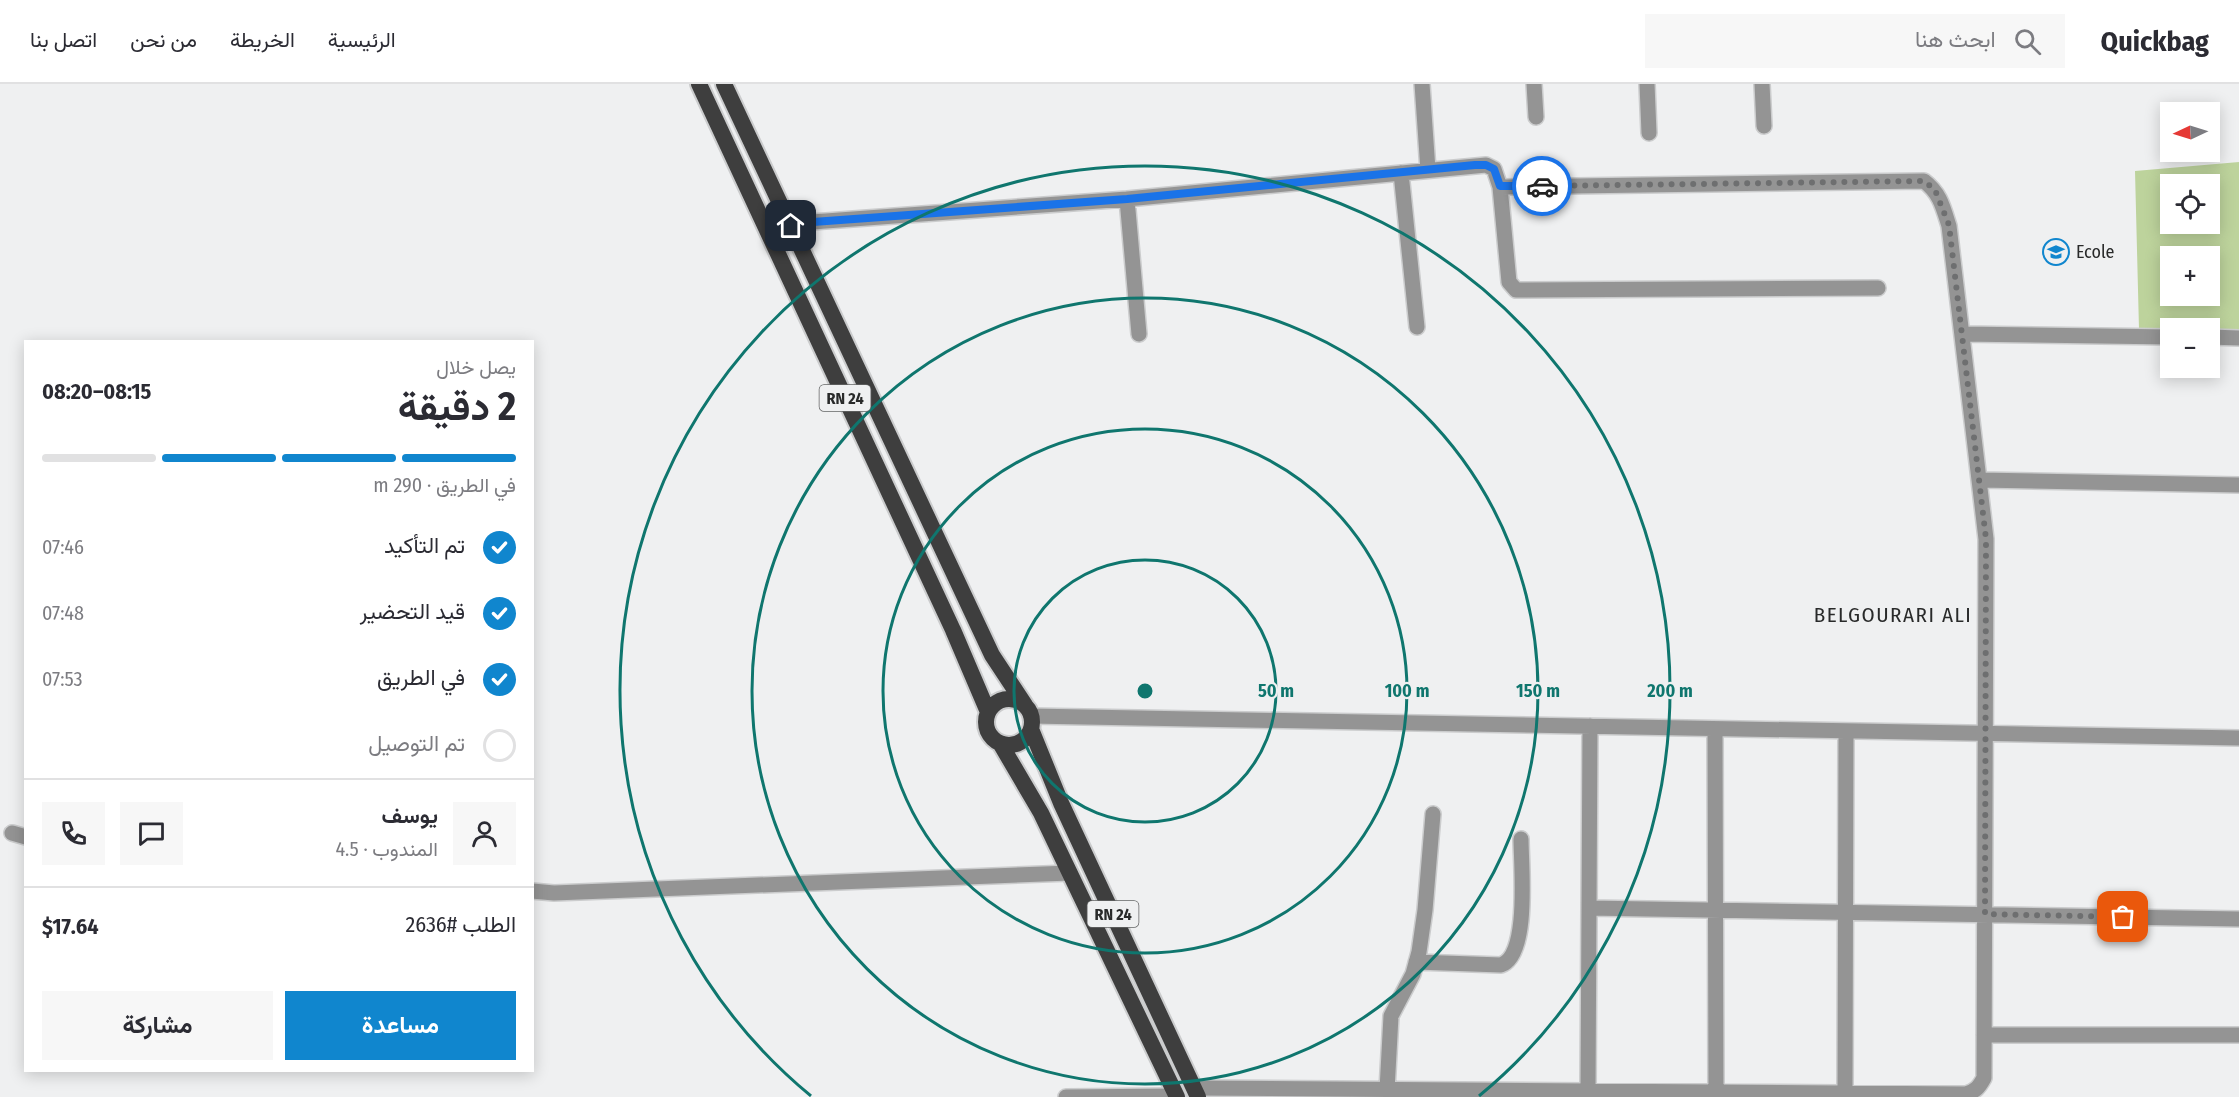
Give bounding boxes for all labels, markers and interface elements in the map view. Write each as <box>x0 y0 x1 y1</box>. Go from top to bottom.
search box <box>1645 14 2065 68</box>
icon: search <box>2011 25 2044 58</box>
text: Quickbag <box>2101 25 2209 58</box>
text: ابحث هنا <box>1915 26 1996 53</box>
text: اتصل بنا <box>30 27 97 53</box>
text: من نحن <box>130 27 197 53</box>
text: الخريطة <box>230 27 295 53</box>
text: الرئيسية <box>328 27 396 53</box>
north arrow <box>2160 102 2220 162</box>
map controls <box>2160 102 2220 378</box>
courier <box>1512 156 1572 216</box>
icon: car <box>1526 170 1559 203</box>
button: locate <box>2160 174 2220 234</box>
pin <box>765 200 816 251</box>
icon: home <box>774 209 807 242</box>
school or university icon: Ecole <box>2041 237 2071 267</box>
place label: Ecole <box>2076 241 2115 263</box>
button: + <box>2160 246 2220 306</box>
button: − <box>2160 318 2220 378</box>
text: يصل خلال <box>436 355 516 379</box>
text: 08:15–08:20 <box>42 378 151 405</box>
text: 2 دقيقة <box>398 384 516 430</box>
road number: RN 24 <box>820 385 870 411</box>
text: في الطريق · 290 m <box>373 473 516 497</box>
icon: check <box>483 531 516 564</box>
text: تم التأكيد <box>384 532 465 559</box>
text: 07:46 <box>42 535 84 559</box>
icon: check <box>483 597 516 630</box>
text: قيد التحضير <box>360 598 465 625</box>
text: 07:48 <box>42 601 84 625</box>
district label: BELGOURARI ALI <box>1814 602 1972 628</box>
icon: check <box>483 663 516 696</box>
text: في الطريق <box>377 664 465 691</box>
text: 07:53 <box>42 667 83 691</box>
text: 50 m <box>1258 680 1294 702</box>
text: 100 m <box>1385 680 1429 702</box>
text: 150 m <box>1516 680 1560 702</box>
text: 200 m <box>1646 680 1693 702</box>
centre of rings <box>1135 681 1155 701</box>
text: تم التوصيل <box>368 730 465 757</box>
button: phone <box>42 802 105 865</box>
button: chat <box>120 802 183 865</box>
text: يوسف <box>382 802 438 829</box>
button: person <box>453 802 516 865</box>
text: المندوب · 4.5 <box>335 837 438 861</box>
pin <box>2097 891 2148 942</box>
icon: bag <box>2106 900 2139 933</box>
road number: RN 24 <box>1088 901 1138 927</box>
text: الطلب #2636 <box>405 911 516 938</box>
text: $17.64 <box>42 913 98 940</box>
button: مشاركة <box>42 991 273 1060</box>
button: مساعدة <box>285 991 516 1060</box>

